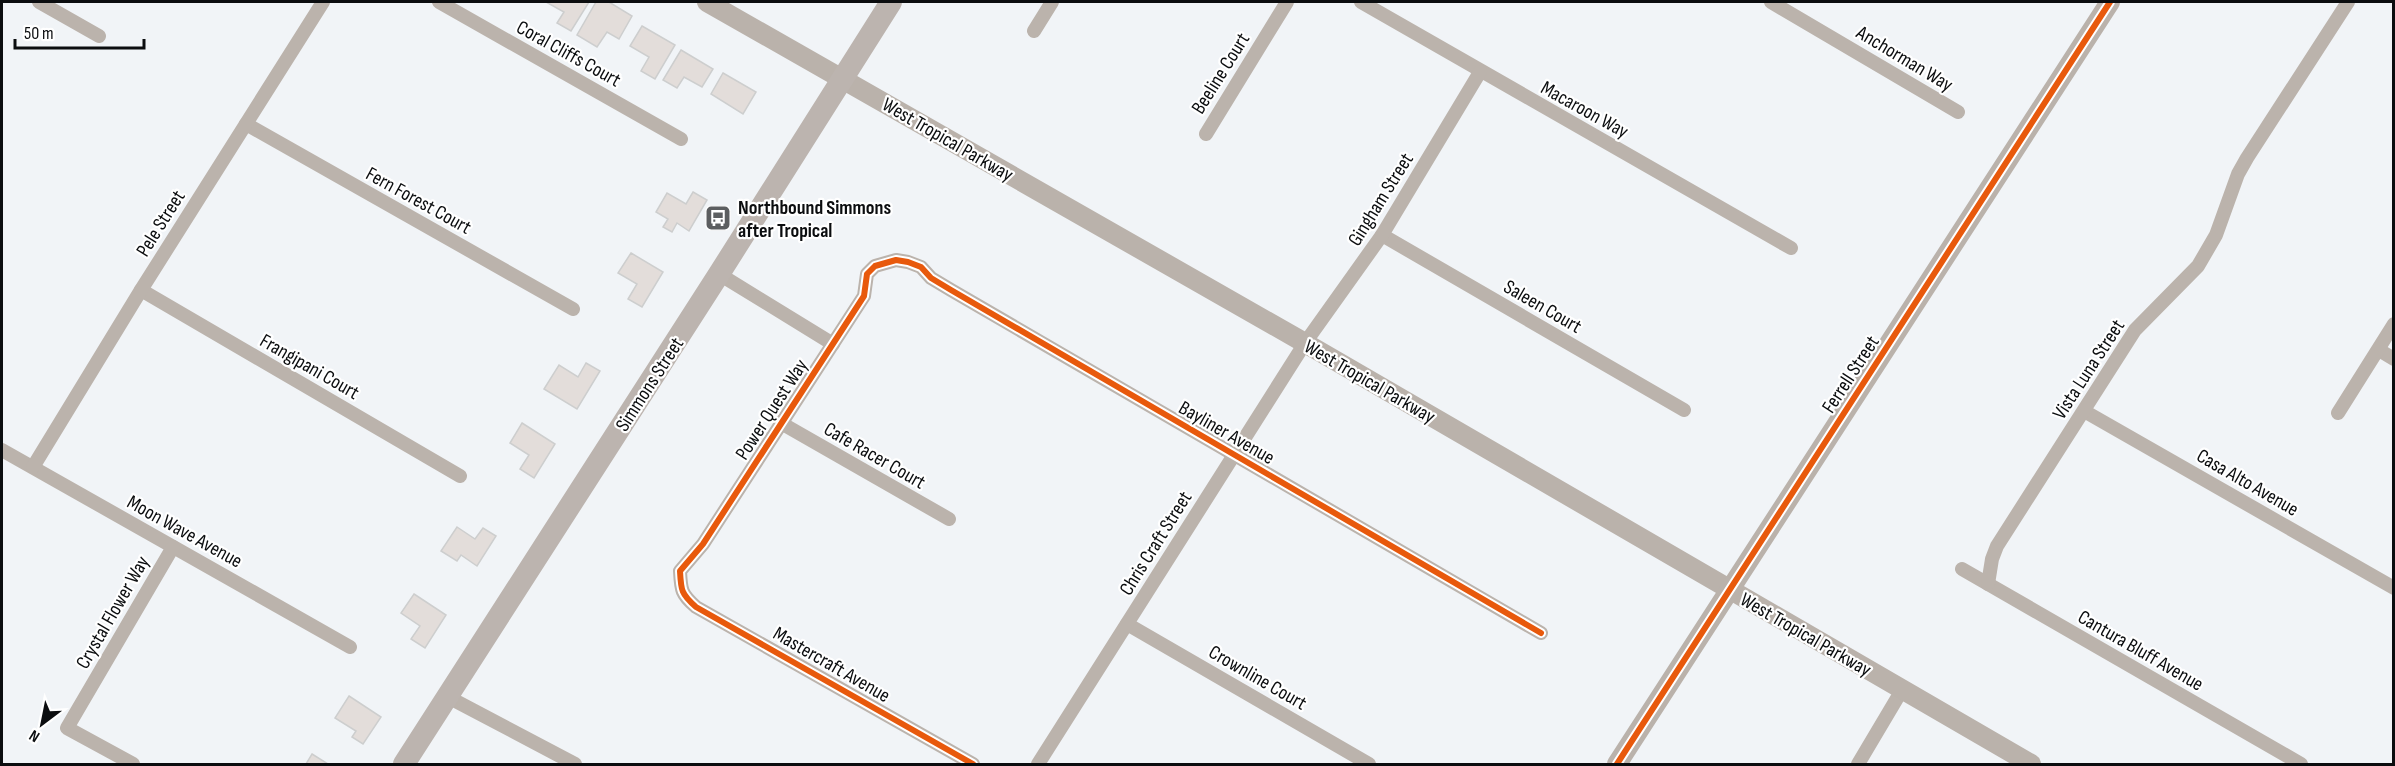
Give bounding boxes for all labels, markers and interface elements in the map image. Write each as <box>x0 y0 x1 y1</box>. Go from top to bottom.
scale bar <box>15 12 144 50</box>
street label: Coral Cliffs Court <box>512 15 625 92</box>
street label: Anchorman Way <box>1851 20 1957 97</box>
text: 50 m <box>24 23 54 44</box>
street label: Beeline Court <box>1187 29 1255 118</box>
street label: Macaroon Way <box>1536 76 1633 144</box>
street label: West Tropical Parkway <box>878 93 1018 187</box>
street label: Gingham Street <box>1343 149 1419 250</box>
street label: Fern Forest Court <box>362 162 475 240</box>
street label: Pele Street <box>131 186 191 261</box>
place label: Northbound Simmons after Tropical <box>738 196 891 243</box>
bus stop icon: Northbound Simmons after Tropical <box>703 203 733 233</box>
street label: Saleen Court <box>1499 275 1586 339</box>
street label: Vista Luna Street <box>2048 315 2130 424</box>
street label: Frangipani Court <box>256 329 363 405</box>
street label: Ferrell Street <box>1817 331 1885 418</box>
street label: Simmons Street <box>611 333 689 436</box>
street label: West Tropical Parkway <box>1300 335 1440 429</box>
street label: Power Quest Way <box>730 354 813 464</box>
street label: Bayliner Avenue <box>1174 396 1279 470</box>
street label: Cafe Racer Court <box>819 417 930 495</box>
street label: Casa Alto Avenue <box>2192 444 2303 522</box>
street label: Chris Craft Street <box>1114 487 1197 600</box>
street label: Moon Wave Avenue <box>123 490 246 573</box>
street label: Crystal Flower Way <box>71 552 155 673</box>
street label: West Tropical Parkway <box>1736 588 1876 682</box>
street label: Cantura Bluff Avenue <box>2073 605 2208 697</box>
street label: Mastercraft Avenue <box>769 622 894 708</box>
street label: Crownline Court <box>1204 640 1311 715</box>
north arrow <box>12 694 72 754</box>
text: N <box>26 725 44 746</box>

